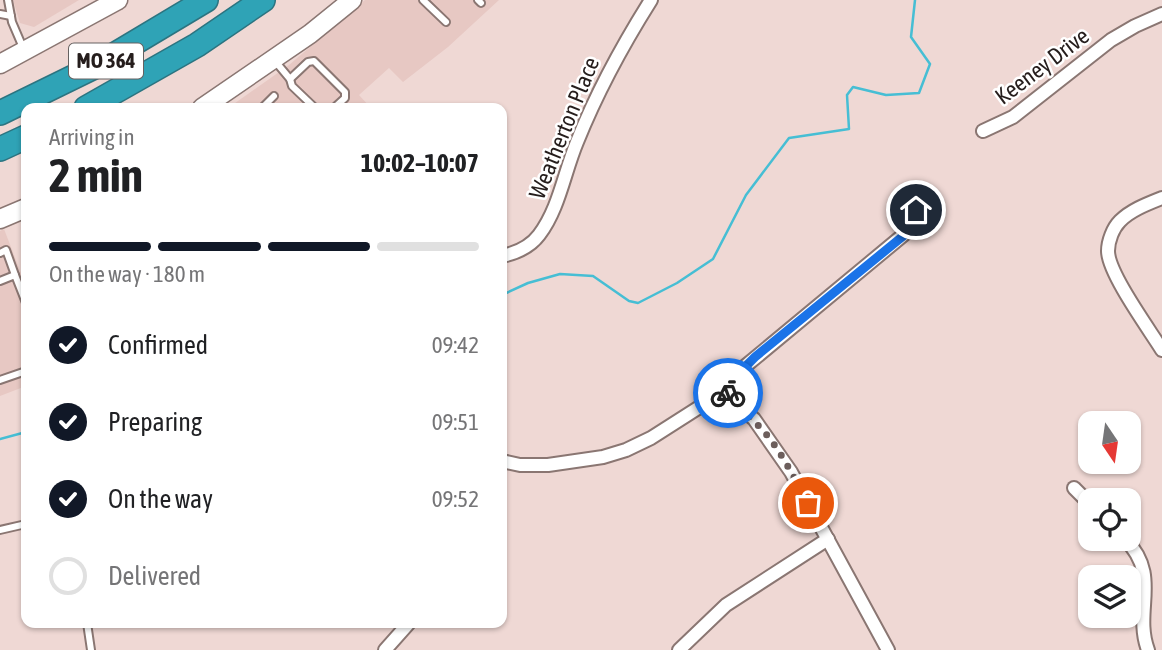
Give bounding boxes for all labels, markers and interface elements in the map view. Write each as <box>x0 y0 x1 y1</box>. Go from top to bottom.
street label: Keeney Drive <box>990 22 1094 110</box>
road number: MO 364 <box>69 43 143 78</box>
street label: Weatherton Place <box>524 53 604 203</box>
text: Arriving in <box>49 124 135 150</box>
text: 10:02–10:07 <box>361 148 479 178</box>
text: 2 min <box>49 149 143 202</box>
pin <box>886 180 946 240</box>
icon: home <box>897 191 935 229</box>
text: On the way · 180 m <box>49 261 205 287</box>
icon: check <box>49 326 87 364</box>
text: Confirmed <box>108 330 208 360</box>
text: 09:42 <box>432 332 479 358</box>
courier <box>693 358 763 428</box>
icon: bike <box>709 374 747 412</box>
icon: check <box>49 403 87 441</box>
text: Preparing <box>108 407 202 437</box>
text: 09:51 <box>432 409 479 435</box>
north arrow <box>1078 411 1141 474</box>
map controls <box>1078 411 1141 628</box>
pin <box>778 473 838 533</box>
icon: check <box>49 480 87 518</box>
text: On the way <box>108 484 213 514</box>
icon: bag <box>789 484 827 522</box>
text: 09:52 <box>432 486 479 512</box>
button: locate <box>1078 488 1141 551</box>
text: Delivered <box>108 561 201 591</box>
button: layers <box>1078 565 1141 628</box>

